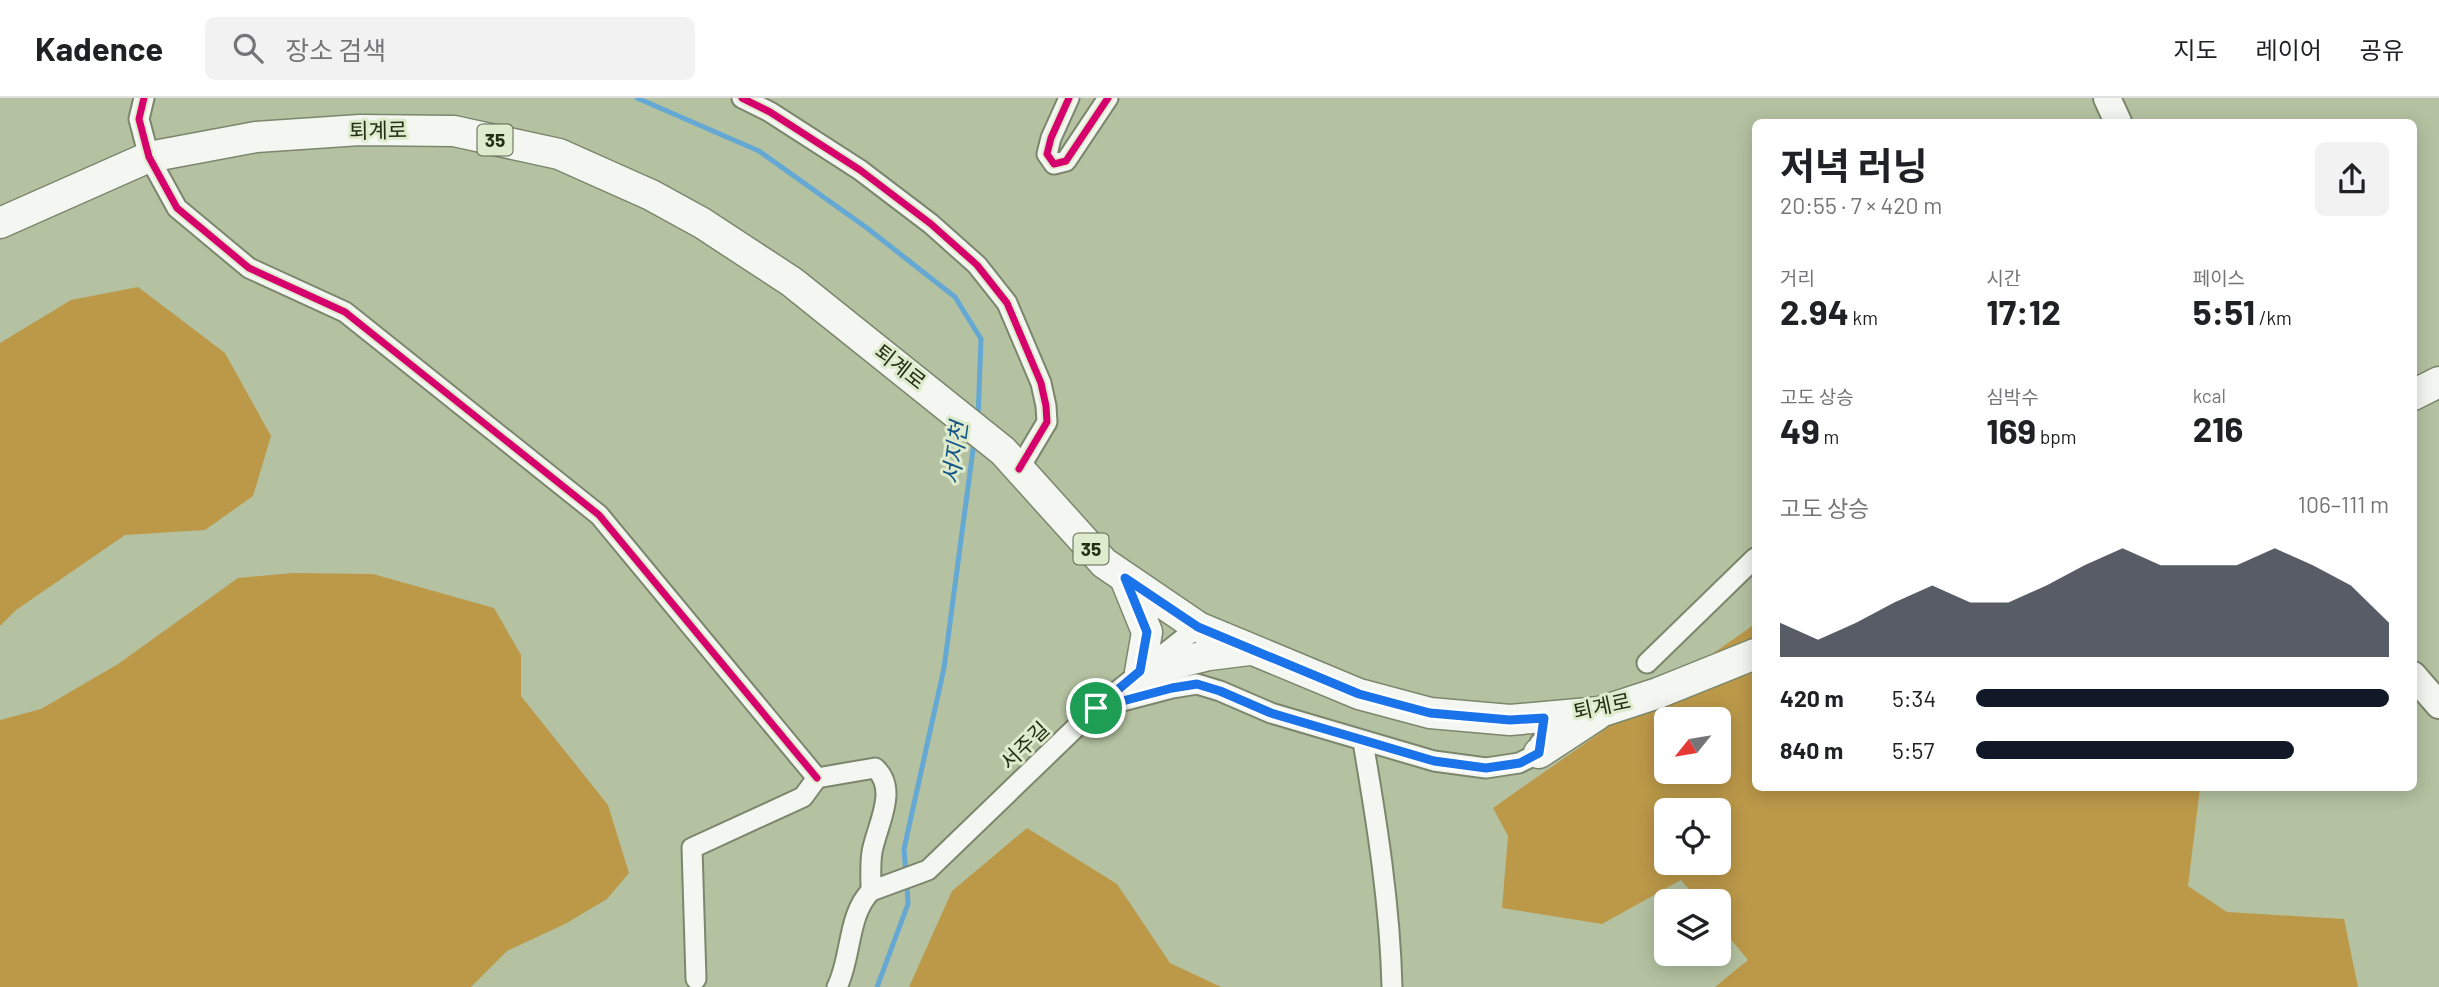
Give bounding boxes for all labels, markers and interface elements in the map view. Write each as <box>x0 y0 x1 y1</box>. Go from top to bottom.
search box <box>205 17 695 80</box>
text: Kadence <box>35 28 163 68</box>
icon: search <box>229 29 267 67</box>
text: 장소 검색 <box>285 34 386 65</box>
text: 지도 <box>2173 35 2218 64</box>
text: 레이어 <box>2256 35 2322 64</box>
text: 공유 <box>2360 35 2404 64</box>
street label: 퇴계로 <box>349 116 407 143</box>
road number: 35 <box>477 124 512 156</box>
text: 저녁 러닝 <box>1780 142 1927 188</box>
button: share <box>2315 142 2389 216</box>
text: 20:55 · 7 × 420 m <box>1780 191 1942 219</box>
text: 거리 <box>1780 266 1815 289</box>
text: 시간 <box>1986 266 2021 289</box>
text: 페이스 <box>2193 266 2245 289</box>
text: 2.94 <box>1780 290 1849 332</box>
text: 17:12 <box>1986 290 2061 332</box>
text: 5:51 <box>2193 290 2255 332</box>
text: km <box>1849 306 1878 329</box>
text: /km <box>2255 306 2292 329</box>
street label: 퇴계로 <box>870 338 931 394</box>
text: kcal <box>2193 384 2226 407</box>
text: 고도 상승 <box>1780 385 1854 408</box>
text: 심박수 <box>1986 385 2039 408</box>
text: 216 <box>2193 407 2243 449</box>
text: 49 <box>1780 409 1820 451</box>
text: 169 <box>1986 409 2036 451</box>
water label: 서지천 <box>936 417 973 486</box>
text: m <box>1820 425 1839 448</box>
text: bpm <box>2036 425 2077 448</box>
text: 106–111 m <box>2298 490 2389 518</box>
text: 고도 상승 <box>1780 494 1869 522</box>
road number: 35 <box>1074 534 1108 564</box>
pin <box>1066 678 1126 738</box>
text: 420 m <box>1780 684 1844 712</box>
text: 5:34 <box>1892 684 1936 712</box>
street label: 퇴계로 <box>1571 687 1633 724</box>
icon: arrive <box>1077 689 1115 727</box>
north arrow <box>1654 707 1731 784</box>
map controls <box>1654 707 1731 966</box>
street label: 서주길 <box>994 716 1053 774</box>
text: 840 m <box>1780 736 1843 764</box>
text: 5:57 <box>1892 736 1934 764</box>
button: locate <box>1654 798 1731 875</box>
button: layers <box>1654 889 1731 966</box>

